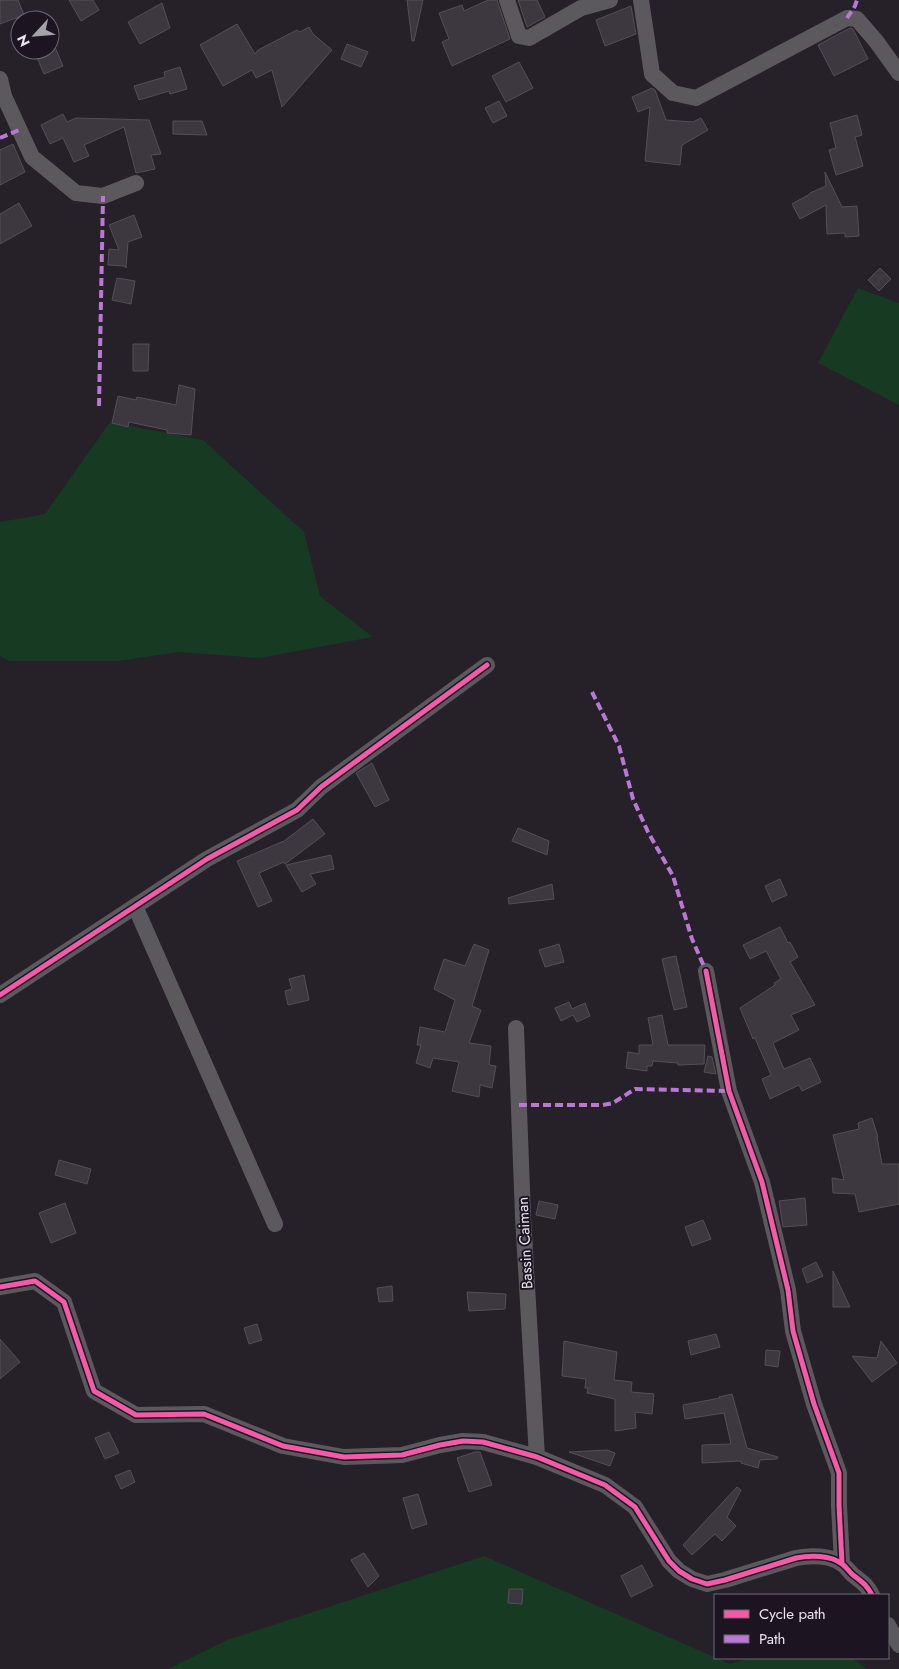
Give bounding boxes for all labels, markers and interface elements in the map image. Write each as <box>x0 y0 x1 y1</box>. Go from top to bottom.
north arrow <box>10 10 60 60</box>
text: N <box>12 31 35 50</box>
street label: Bassin Caiman <box>512 1196 538 1290</box>
legend <box>714 1594 889 1659</box>
text: Cycle path <box>759 1603 826 1625</box>
text: Path <box>759 1628 785 1650</box>

